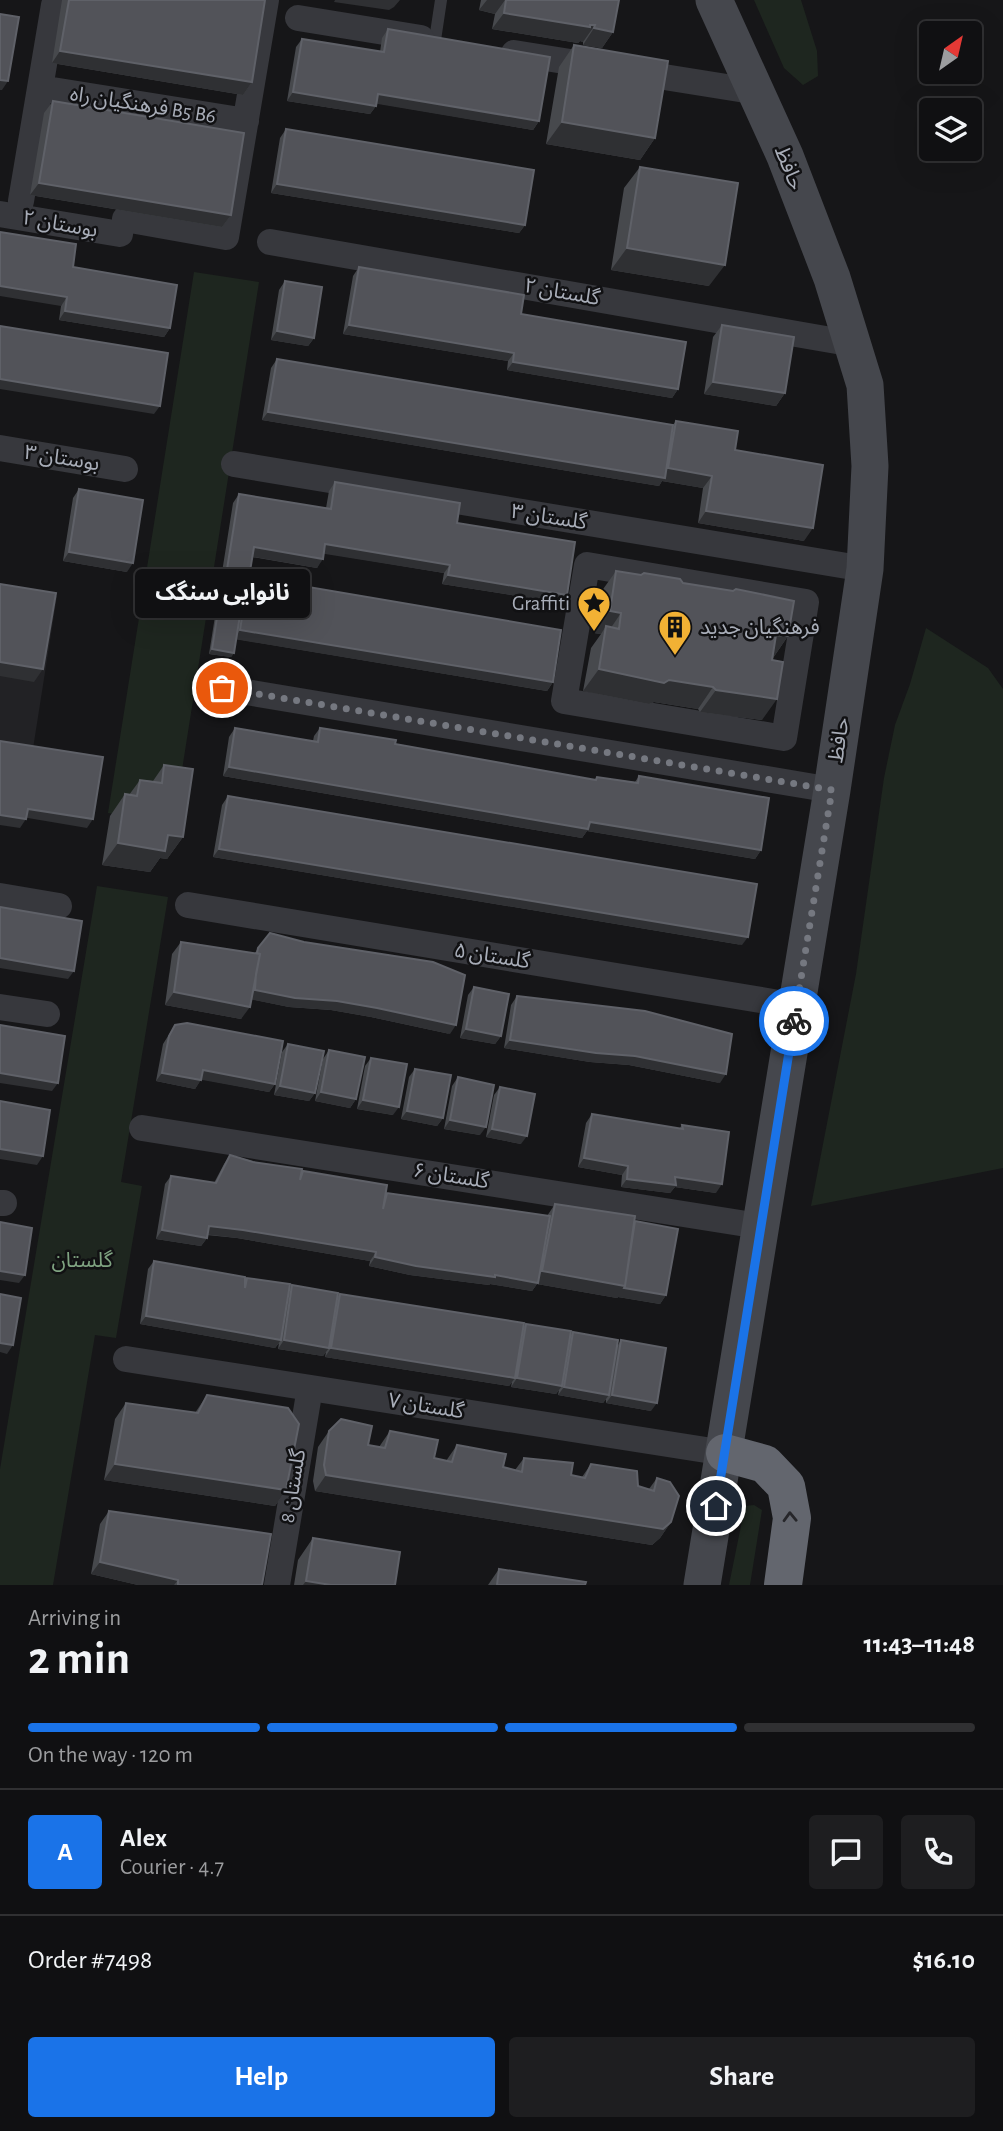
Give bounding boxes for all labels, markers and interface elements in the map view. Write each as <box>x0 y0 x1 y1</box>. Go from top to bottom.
north arrow <box>919 21 982 84</box>
map controls <box>919 21 982 161</box>
street label: فرهنگیان راه B5 B6 <box>68 82 218 128</box>
button: layers <box>919 98 982 161</box>
street label: حافظ <box>771 143 807 193</box>
street label: بوستان ۲ <box>21 207 99 242</box>
street label: گلستان ۲ <box>522 274 602 310</box>
street label: بوستان ۳ <box>23 442 101 475</box>
street label: گلستان ۳ <box>509 500 589 534</box>
callout: نانوایی سنگک <box>134 569 310 618</box>
text: نانوایی سنگک <box>155 582 290 605</box>
place icon: Graffiti <box>575 584 613 633</box>
place label: Graffiti <box>512 593 570 614</box>
building icon: فرهنگیان جدید <box>656 608 694 657</box>
place label: فرهنگیان جدید <box>700 616 820 639</box>
pin <box>192 658 252 718</box>
icon: bag <box>203 669 241 707</box>
street label: حافظ <box>825 716 853 764</box>
street label: گلستان ۵ <box>452 939 532 973</box>
courier <box>759 986 829 1056</box>
icon: bike <box>775 1002 813 1040</box>
street label: گلستان ۶ <box>411 1159 491 1193</box>
park label: گلستان <box>51 1249 113 1272</box>
street label: گلستان ۷ <box>386 1389 466 1423</box>
street label: گلستان 8 <box>276 1447 310 1525</box>
pin <box>686 1476 746 1536</box>
icon: home <box>697 1487 735 1525</box>
one-way arrow <box>783 1511 798 1522</box>
text: Arriving in <box>28 1607 121 1630</box>
text: 11:43–11:48 <box>863 1631 975 1657</box>
text: 2 min <box>28 1636 130 1682</box>
text: On the way · 120 m <box>28 1744 193 1767</box>
button: chat <box>809 1815 883 1889</box>
button: phone <box>901 1815 975 1889</box>
text: Alex <box>120 1825 167 1851</box>
text: A <box>57 1839 73 1865</box>
text: Courier · 4.7 <box>120 1856 224 1879</box>
text: Order #7498 <box>28 1947 152 1973</box>
text: $16.10 <box>913 1947 975 1973</box>
button: Help <box>28 2037 495 2117</box>
button: Share <box>509 2037 975 2117</box>

